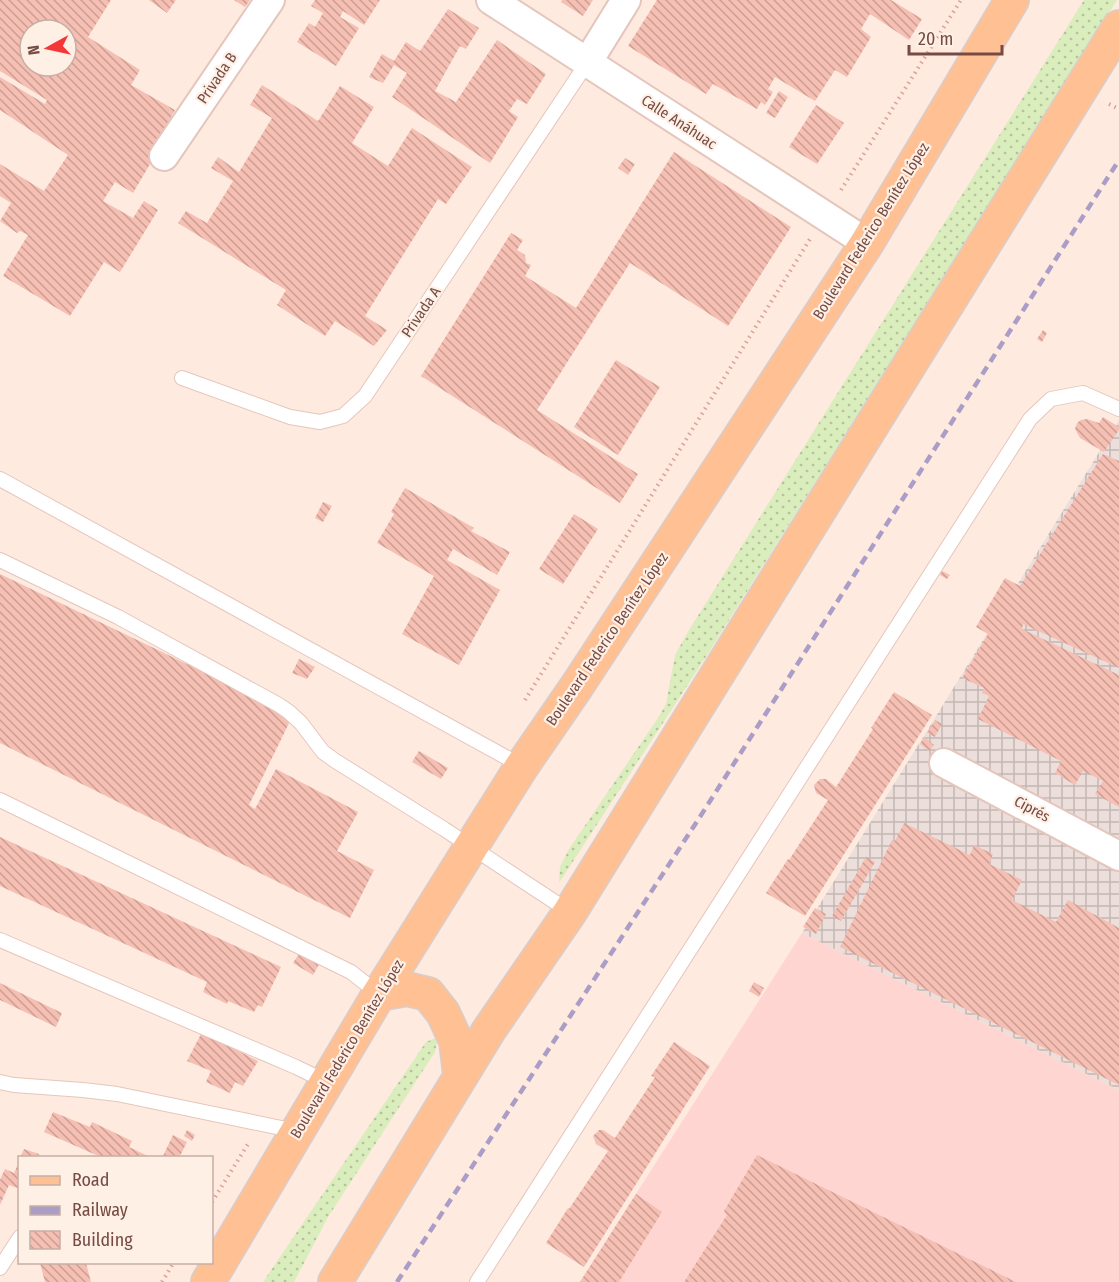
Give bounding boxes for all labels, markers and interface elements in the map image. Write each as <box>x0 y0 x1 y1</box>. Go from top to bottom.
north arrow <box>18 18 78 78</box>
scale bar <box>909 18 1002 56</box>
text: 20 m <box>918 28 953 50</box>
text: N <box>24 44 44 56</box>
street label: Privada B <box>193 49 241 107</box>
street label: Calle Anáhuac <box>638 91 720 153</box>
street label: Boulevard Federico Benítez López <box>809 139 933 323</box>
street label: Privada A <box>398 283 445 341</box>
street label: Boulevard Federico Benítez López <box>542 549 672 729</box>
street label: Ciprés <box>1011 792 1053 826</box>
street label: Boulevard Federico Benítez López <box>286 956 408 1141</box>
legend <box>18 1156 213 1264</box>
text: Road <box>72 1169 109 1191</box>
text: Railway <box>72 1199 128 1221</box>
text: Building <box>72 1229 133 1251</box>

